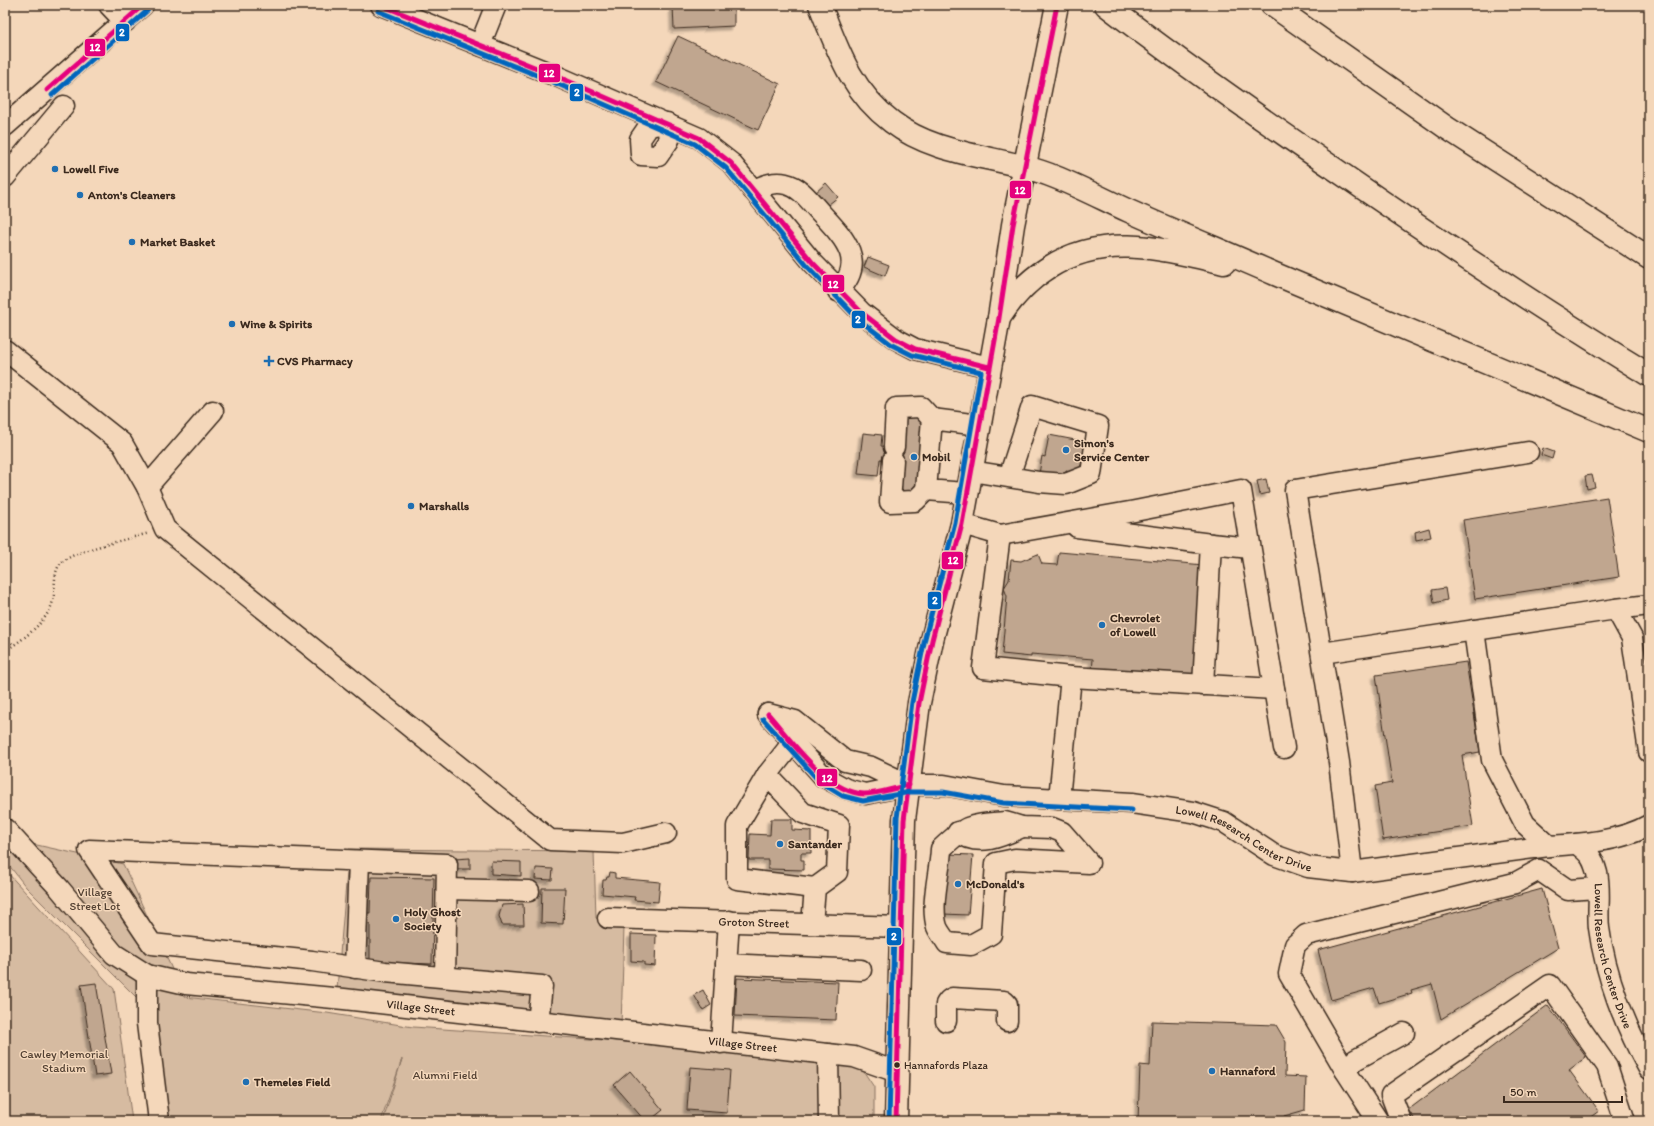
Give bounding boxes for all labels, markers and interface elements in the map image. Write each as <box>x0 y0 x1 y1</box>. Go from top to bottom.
line badge: 2 <box>115 23 130 42</box>
text: 2 <box>119 26 125 39</box>
line badge: 12 <box>84 38 106 57</box>
text: 12 <box>90 41 101 54</box>
line badge: 12 <box>538 63 561 83</box>
text: 12 <box>544 67 555 80</box>
line badge: 2 <box>569 83 584 102</box>
text: 2 <box>574 86 580 99</box>
place label: Lowell Five <box>63 162 119 176</box>
marker: Lowell Five <box>50 164 60 174</box>
line badge: 12 <box>1009 180 1032 199</box>
text: 12 <box>1015 184 1026 197</box>
place label: Anton's Cleaners <box>87 188 176 202</box>
marker: Anton's Cleaners <box>75 190 85 200</box>
place label: Market Basket <box>140 235 216 249</box>
marker: Market Basket <box>127 237 137 247</box>
line badge: 12 <box>822 274 845 293</box>
text: 12 <box>828 278 839 291</box>
line badge: 2 <box>851 310 866 329</box>
text: 2 <box>855 313 861 326</box>
place label: Wine & Spirits <box>240 317 313 332</box>
marker: Wine & Spirits <box>227 319 237 329</box>
place label: CVS Pharmacy <box>277 354 353 369</box>
marker: CVS Pharmacy <box>264 356 274 366</box>
place label: Simon's Service Center <box>1074 436 1149 464</box>
marker: Simon's Service Center <box>1061 445 1071 455</box>
place label: Mobil <box>922 450 951 464</box>
marker: Mobil <box>909 452 919 462</box>
place label: Marshalls <box>419 499 470 513</box>
marker: Marshalls <box>406 501 416 511</box>
line badge: 12 <box>941 551 964 570</box>
text: 12 <box>948 554 959 567</box>
line badge: 2 <box>927 591 942 610</box>
text: 2 <box>932 594 938 607</box>
place label: Chevrolet of Lowell <box>1110 611 1160 639</box>
marker: Chevrolet of Lowell <box>1097 620 1107 630</box>
line badge: 12 <box>816 768 838 787</box>
text: 12 <box>822 772 833 785</box>
street label: Lowell Research Center Drive <box>1175 803 1312 874</box>
place label: Santander <box>788 837 842 851</box>
marker: Santander <box>775 839 785 849</box>
place label: McDonald's <box>966 877 1025 891</box>
marker: McDonald's <box>953 879 963 889</box>
street label: Lowell Research Center Drive <box>1591 883 1635 1031</box>
park label: Village Street Lot <box>69 885 121 913</box>
place label: Holy Ghost Society <box>404 905 461 934</box>
marker: Holy Ghost Society <box>391 914 401 924</box>
street label: Groton Street <box>718 914 790 931</box>
line badge: 2 <box>886 927 902 946</box>
text: 2 <box>891 930 897 943</box>
street label: Village Street <box>386 997 456 1019</box>
street label: Village Street <box>707 1033 778 1055</box>
park label: Cawley Memorial Stadium <box>20 1047 109 1075</box>
place label: Hannafords Plaza <box>904 1059 988 1072</box>
marker: Hannafords Plaza <box>892 1060 902 1070</box>
place label: Hannaford <box>1220 1064 1276 1078</box>
marker: Hannaford <box>1207 1066 1217 1076</box>
park label: Alumni Field <box>413 1068 478 1082</box>
place label: Themeles Field <box>253 1075 331 1089</box>
marker: Themeles Field <box>241 1077 251 1087</box>
scale bar <box>1504 1078 1622 1104</box>
text: 50 m <box>1510 1085 1536 1099</box>

